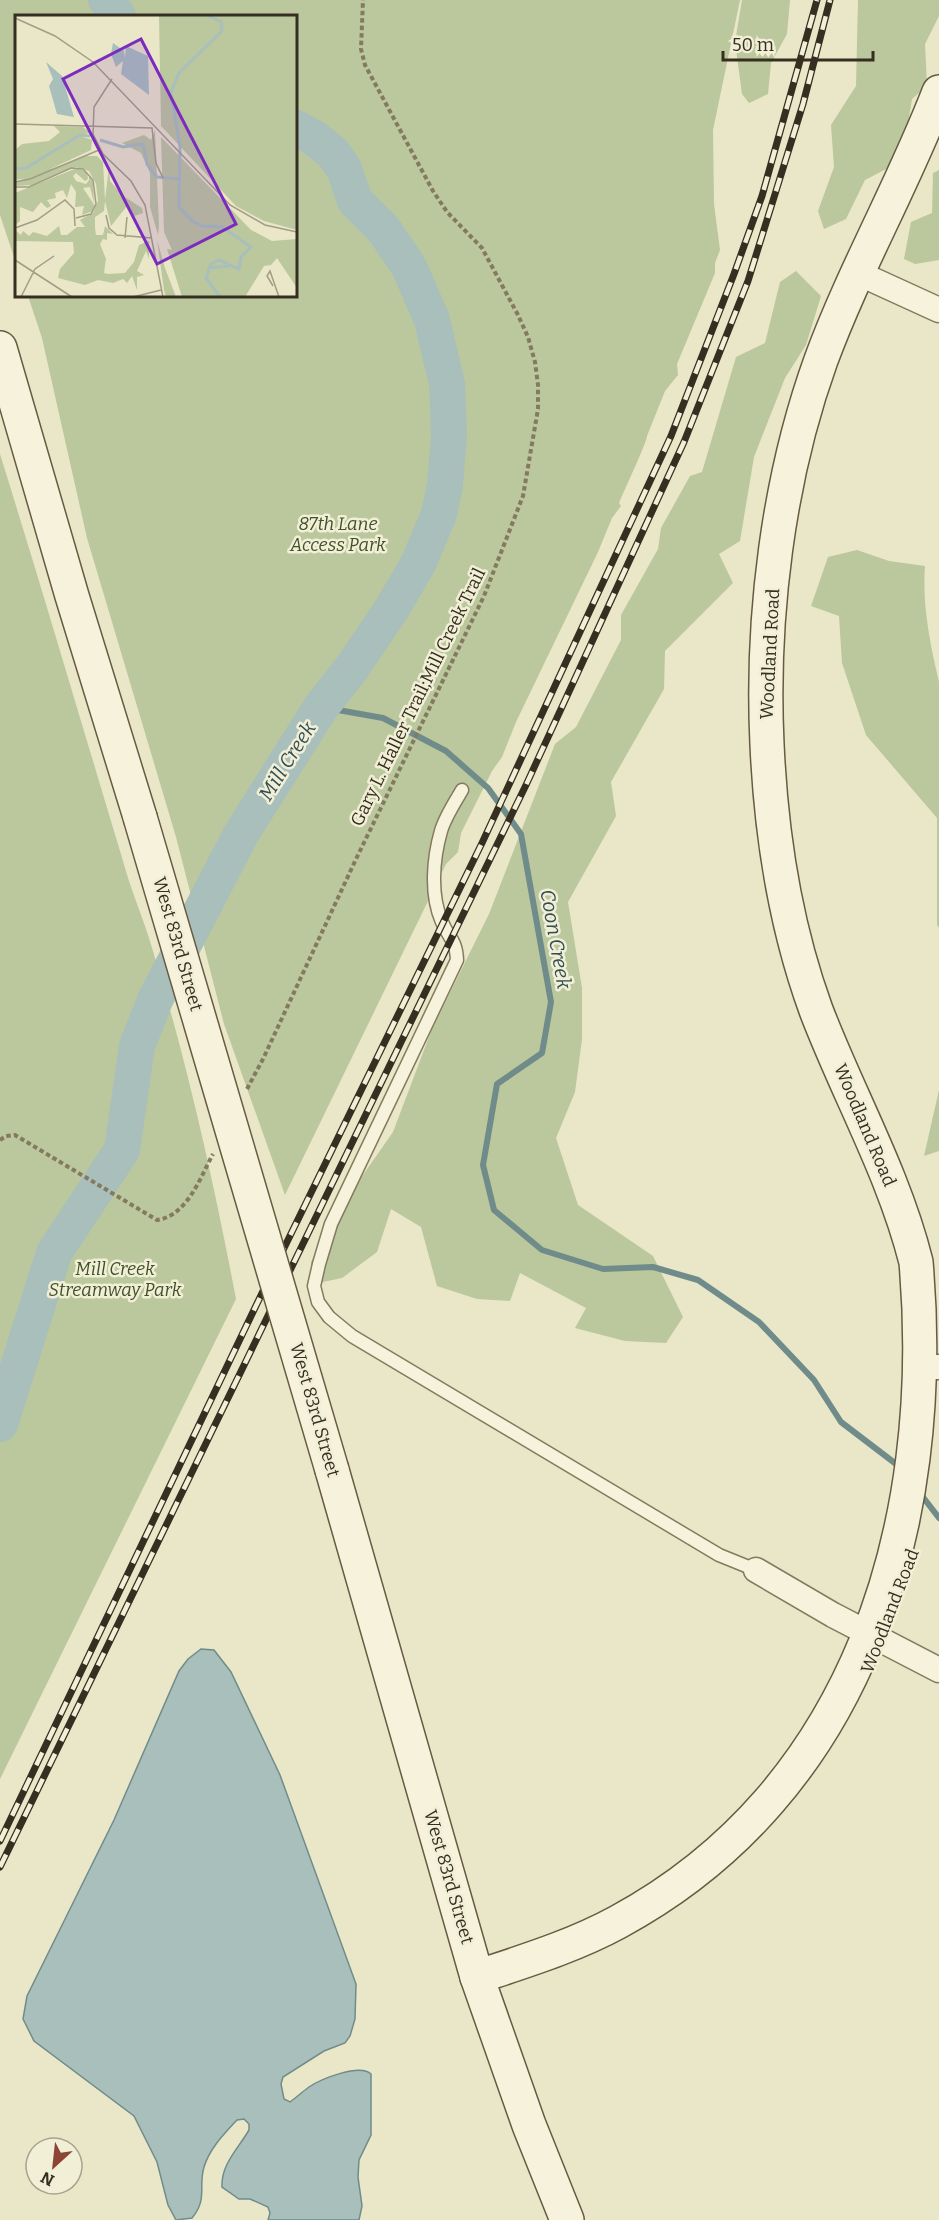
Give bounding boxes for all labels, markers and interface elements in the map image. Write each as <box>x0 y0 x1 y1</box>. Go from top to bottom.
inset map <box>15 15 297 297</box>
scale bar <box>723 24 873 62</box>
text: 50 m <box>732 34 774 56</box>
park label: 87th Lane Access Park <box>289 513 386 556</box>
street label: Gary L. Haller Trail;Mill Creek Trail <box>346 564 490 830</box>
street label: Woodland Road <box>756 588 784 720</box>
water label: Mill Creek <box>253 717 321 805</box>
street label: West 83rd Street <box>148 874 208 1014</box>
water label: Coon Creek <box>535 887 577 991</box>
street label: Woodland Road <box>829 1060 901 1190</box>
park label: Mill Creek Streamway Park <box>49 1258 182 1301</box>
street label: West 83rd Street <box>285 1340 345 1480</box>
street label: Woodland Road <box>856 1545 924 1676</box>
street label: West 83rd Street <box>419 1807 479 1947</box>
north arrow <box>24 2136 84 2196</box>
text: N <box>38 2168 57 2190</box>

